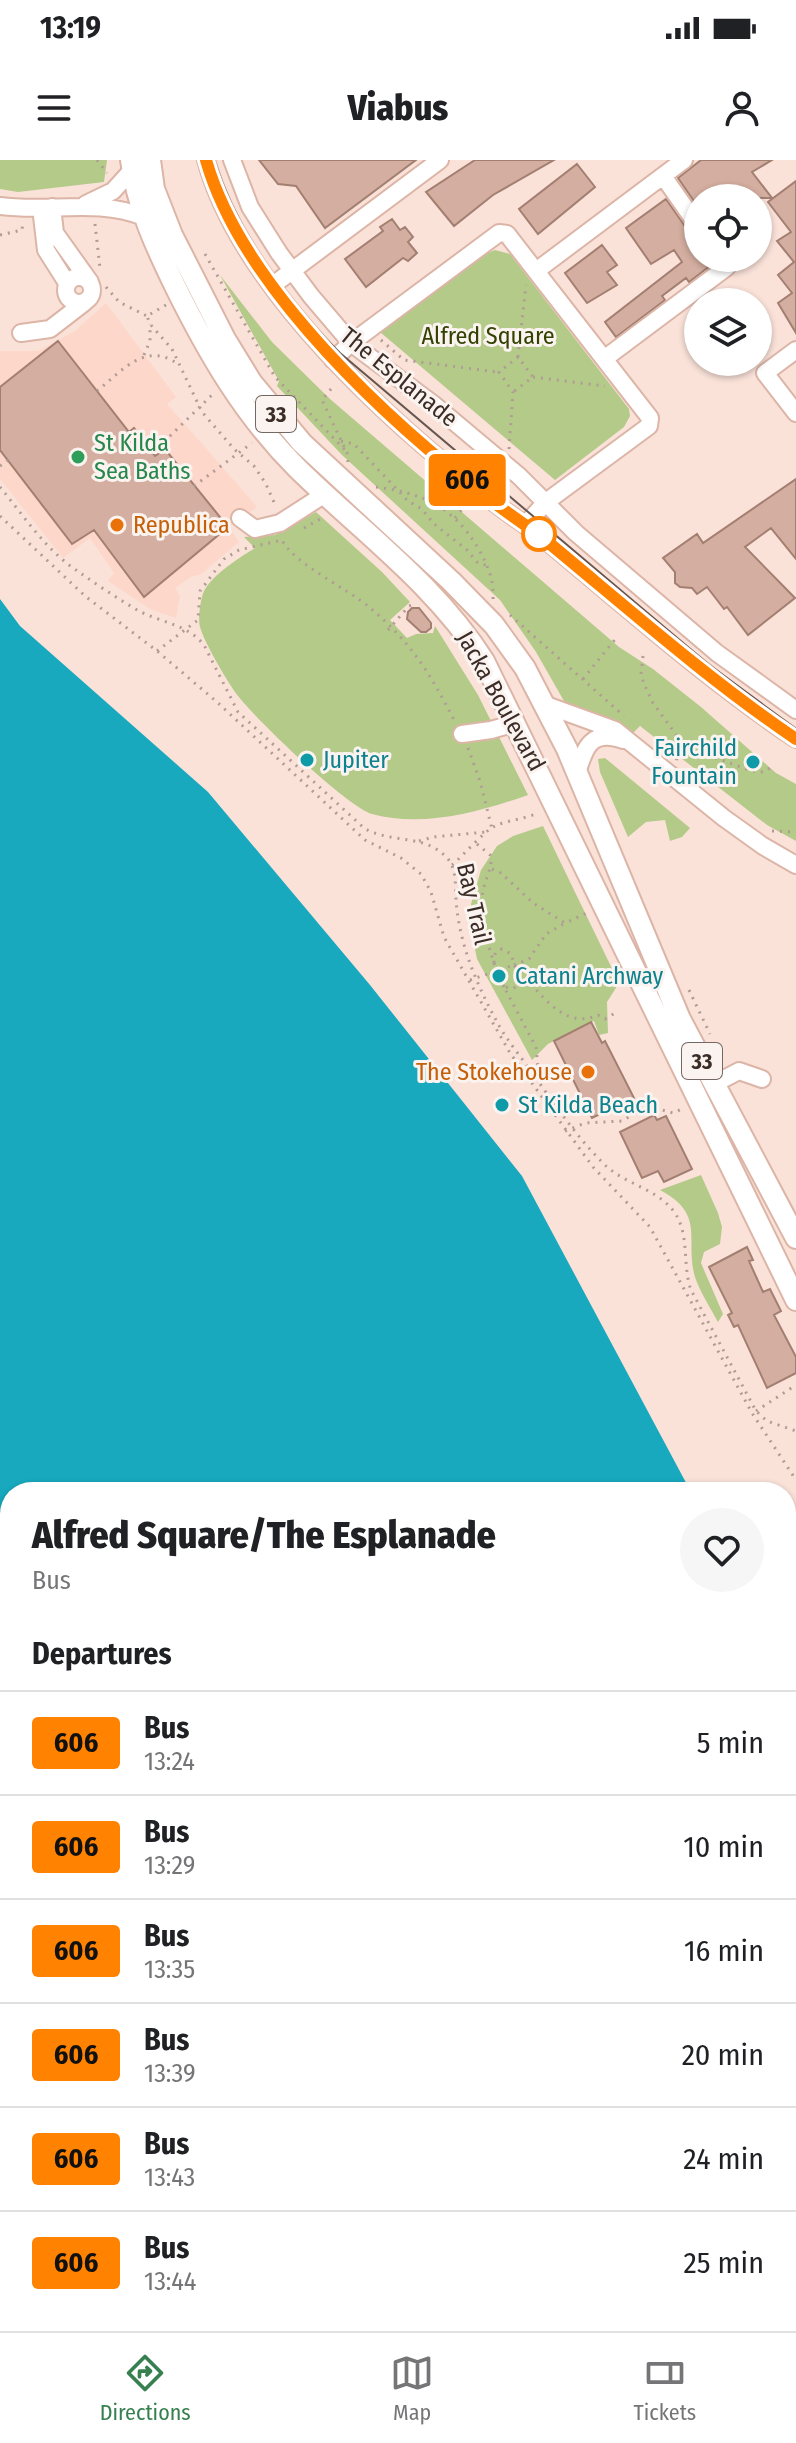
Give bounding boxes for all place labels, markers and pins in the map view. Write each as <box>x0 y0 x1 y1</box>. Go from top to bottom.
place label: St Kilda Sea Baths <box>94 429 191 485</box>
marker: St Kilda Sea Baths <box>69 448 87 466</box>
place label: Republica <box>133 511 230 539</box>
marker: Republica <box>108 516 126 534</box>
unlabelled marker <box>522 517 556 551</box>
place label: Fairchild Fountain <box>651 734 737 790</box>
place label: Jupiter <box>323 746 389 774</box>
marker: Jupiter <box>298 751 316 769</box>
marker: Fairchild Fountain <box>744 753 762 771</box>
place label: Catani Archway <box>515 962 664 990</box>
marker: Catani Archway <box>490 967 508 985</box>
place label: The Stokehouse <box>416 1058 572 1086</box>
marker: The Stokehouse <box>579 1063 597 1081</box>
place label: St Kilda Beach <box>518 1091 658 1119</box>
marker: St Kilda Beach <box>493 1096 511 1114</box>

